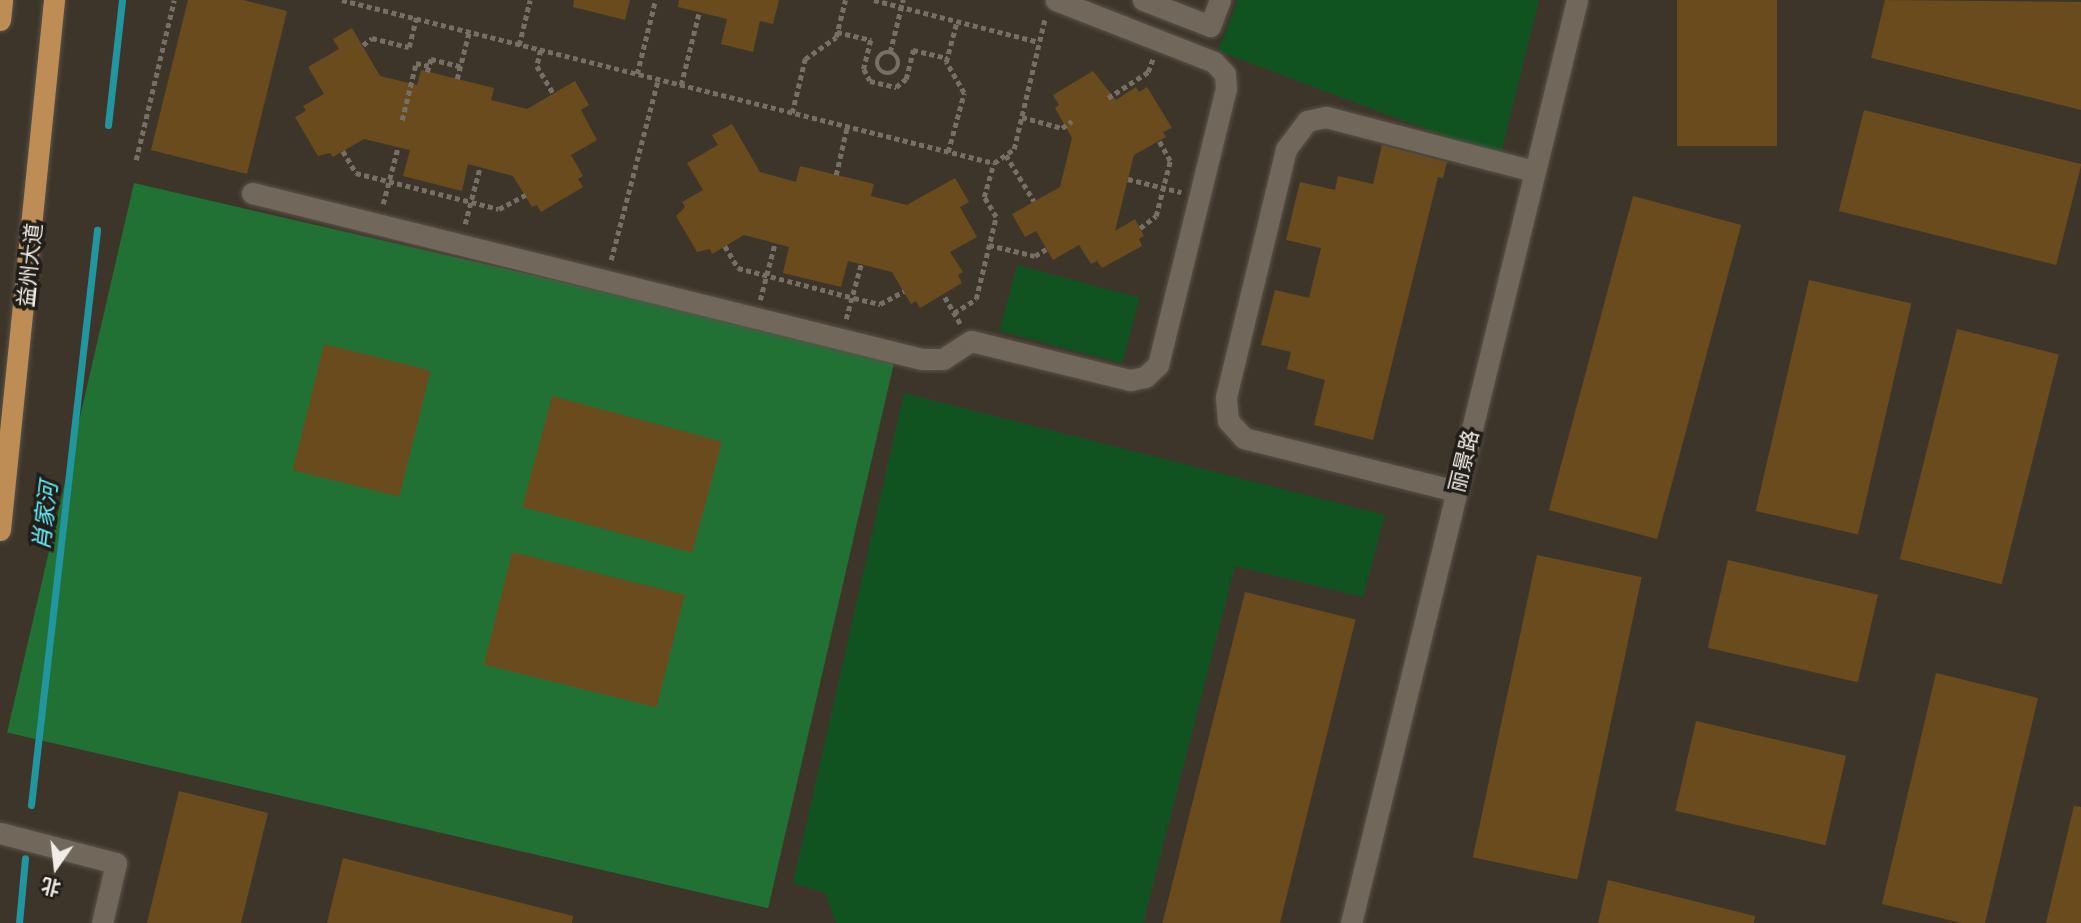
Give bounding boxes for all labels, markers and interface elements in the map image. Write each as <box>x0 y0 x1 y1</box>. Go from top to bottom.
street label: 益州大道 <box>12 222 46 308</box>
street label: 丽景路 <box>1443 427 1483 495</box>
water label: 肖家河 <box>27 480 63 552</box>
north arrow <box>21 832 91 902</box>
text: 北 <box>39 873 63 901</box>

